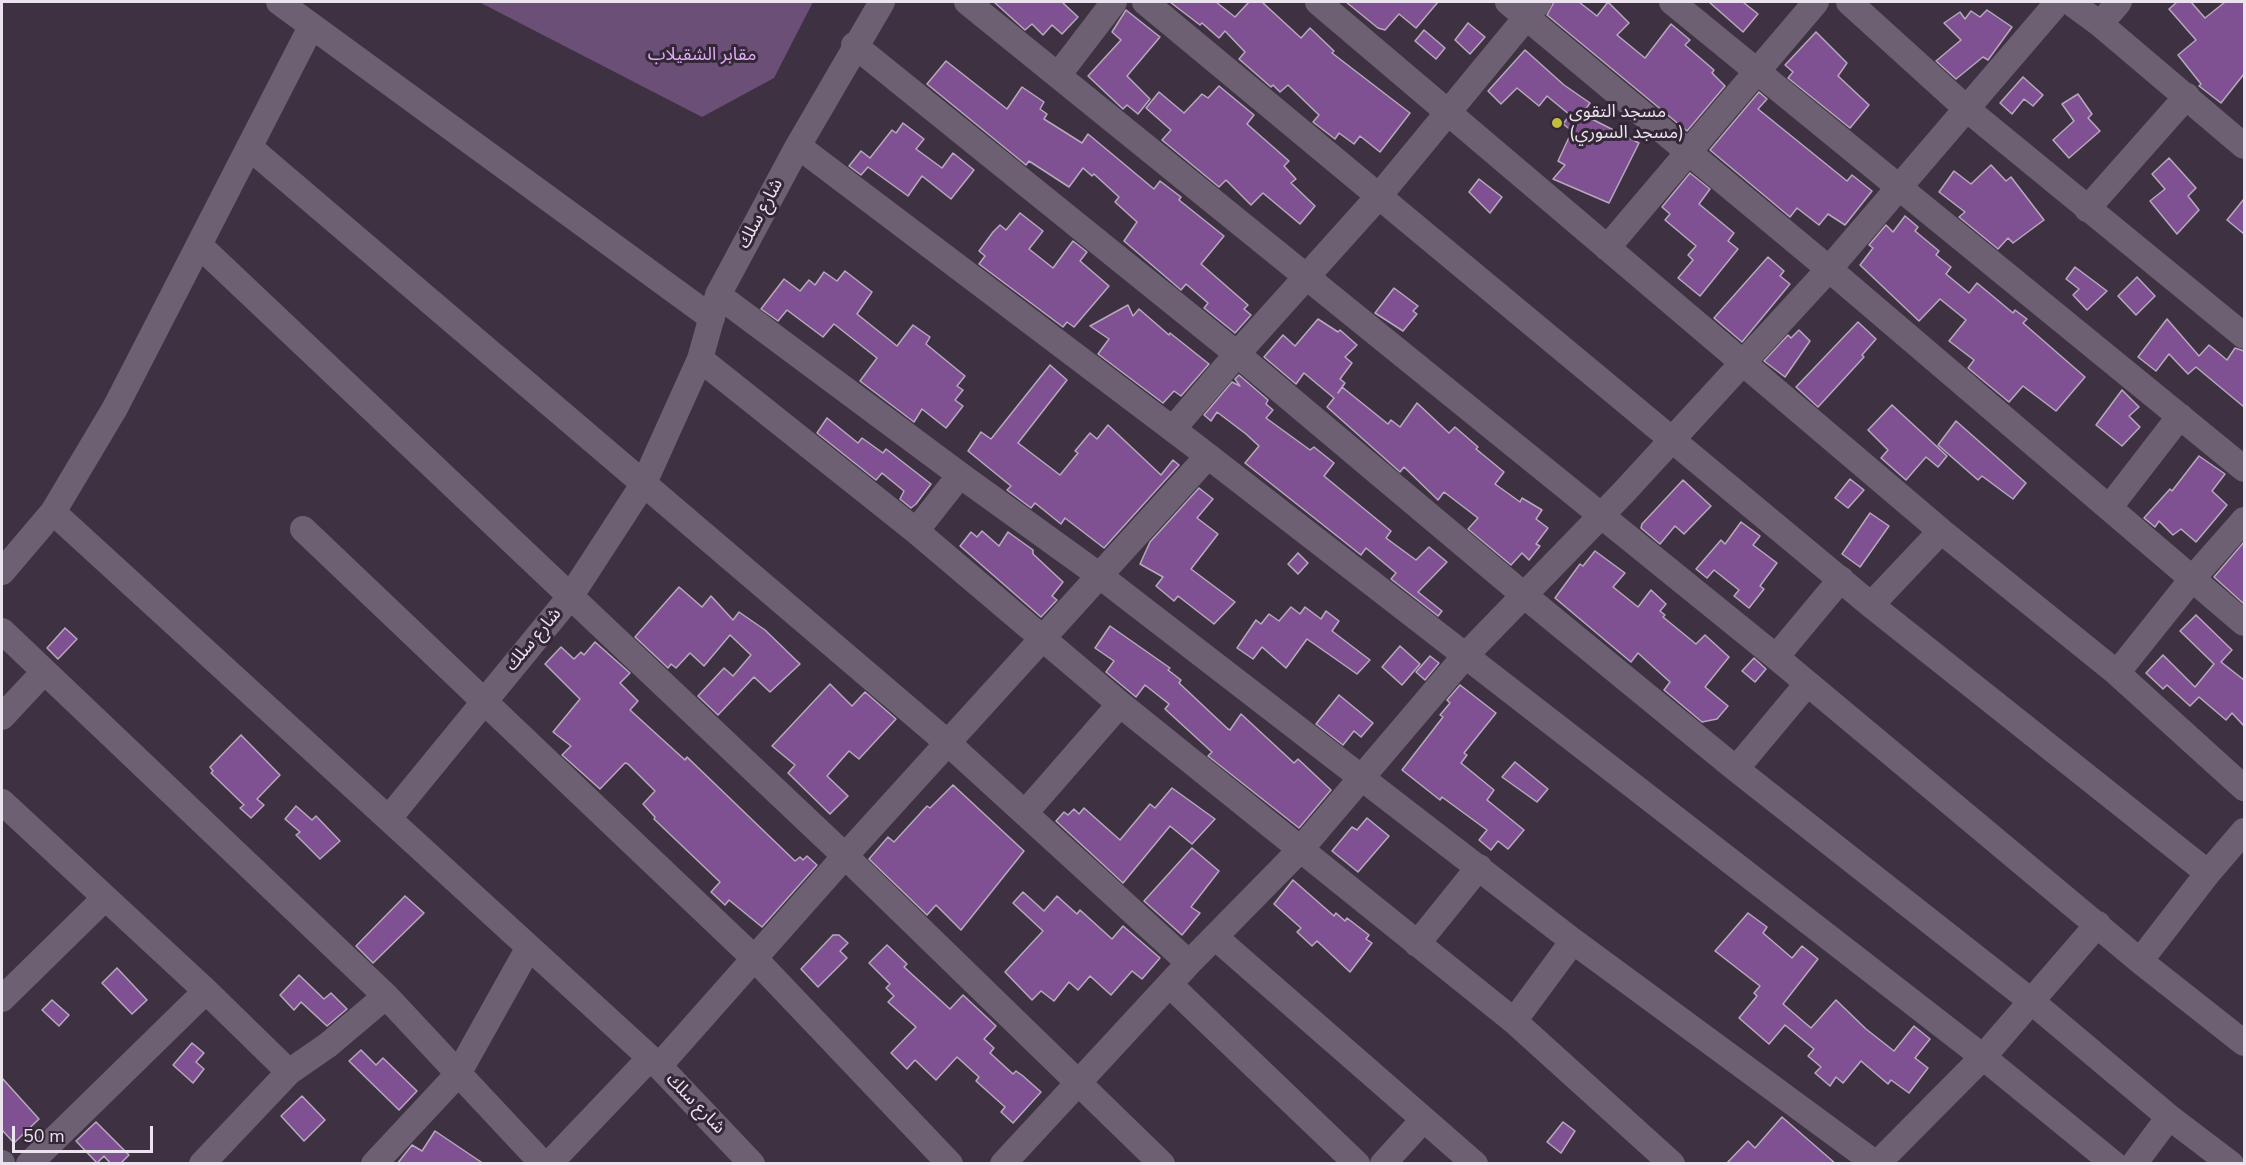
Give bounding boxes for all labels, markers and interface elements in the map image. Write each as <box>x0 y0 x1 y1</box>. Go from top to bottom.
park label: مقابر الشقيلاب <box>648 45 756 67</box>
place label: مسجد التقوى (مسجد السوري) <box>1569 102 1684 144</box>
marker: مسجد التقوى (مسجد السوري) <box>1550 116 1564 130</box>
street label: شارع سلك <box>734 175 788 253</box>
street label: شارع سلك <box>501 604 567 676</box>
street label: شارع سلك <box>661 1069 729 1139</box>
scale bar <box>15 1114 156 1152</box>
text: 50 m <box>23 1124 65 1148</box>

